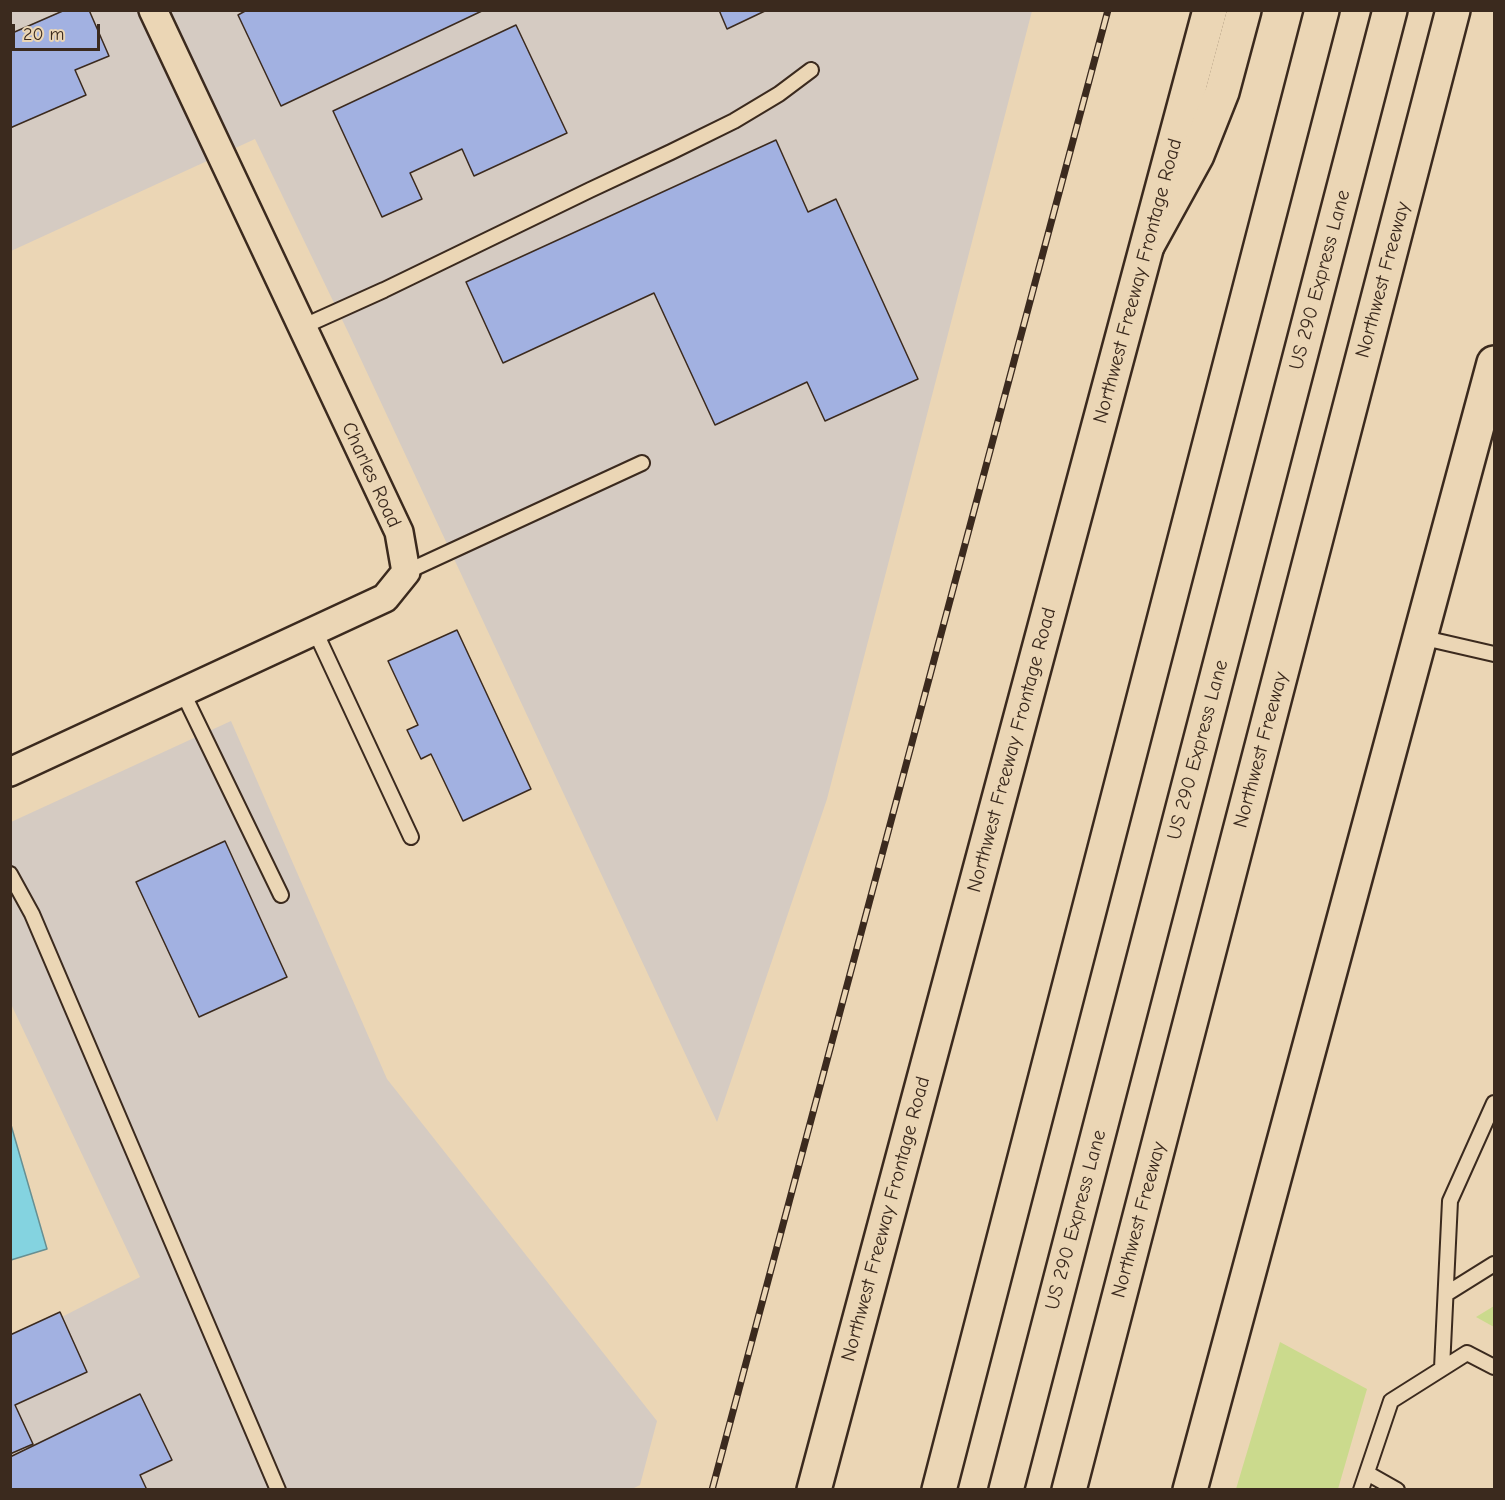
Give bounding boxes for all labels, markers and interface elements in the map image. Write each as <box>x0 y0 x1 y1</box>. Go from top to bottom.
scale bar <box>15 12 104 50</box>
text: 20 m <box>23 24 64 45</box>
street label: Northwest Freeway Frontage Road <box>1088 136 1188 426</box>
street label: US 290 Express Lane <box>1284 187 1356 373</box>
street label: Northwest Freeway <box>1351 199 1415 361</box>
street label: Charles Road <box>336 418 406 532</box>
street label: Northwest Freeway Frontage Road <box>962 605 1062 895</box>
street label: US 290 Express Lane <box>1162 657 1234 843</box>
street label: Northwest Freeway <box>1229 669 1293 831</box>
street label: Northwest Freeway Frontage Road <box>836 1074 936 1364</box>
street label: US 290 Express Lane <box>1040 1127 1112 1313</box>
street label: Northwest Freeway <box>1107 1139 1171 1301</box>

